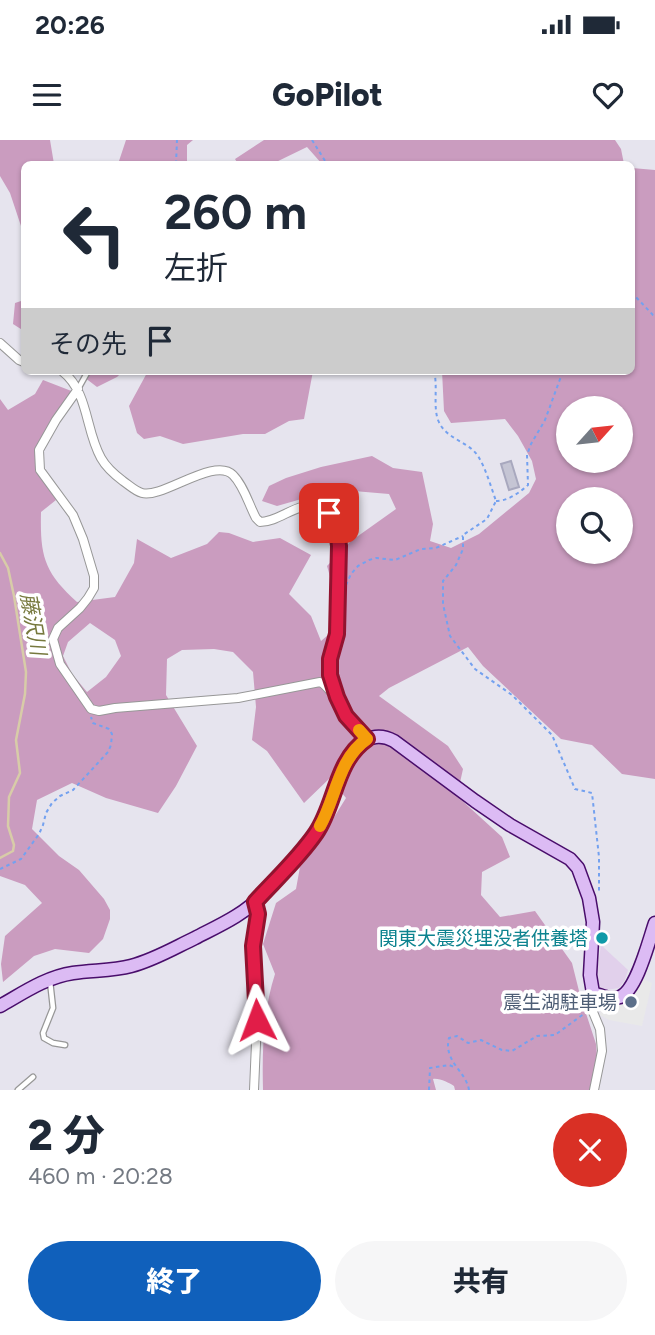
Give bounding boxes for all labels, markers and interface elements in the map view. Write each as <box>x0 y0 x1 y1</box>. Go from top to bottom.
text: 20:26 <box>35 9 105 41</box>
icon: menu <box>28 76 66 114</box>
text: GoPilot <box>272 76 383 114</box>
icon: heart <box>589 76 627 114</box>
text: 260 m <box>164 182 307 241</box>
icon: left <box>49 189 140 280</box>
text: 左折 <box>164 249 228 287</box>
icon: arrive <box>141 322 179 360</box>
text: その先 <box>49 328 127 360</box>
north arrow <box>556 396 634 472</box>
map controls <box>556 396 633 564</box>
pin <box>299 483 359 543</box>
button: search <box>556 487 633 564</box>
icon: arrive <box>310 494 348 532</box>
water label: 藤沢川 <box>16 591 52 659</box>
place label: 関東大震災埋没者供養塔 <box>379 927 588 950</box>
marker: 関東大震災埋没者供養塔 <box>594 930 610 946</box>
position arrow <box>220 983 294 1057</box>
place label: 震生湖駐車場 <box>503 991 617 1014</box>
marker: 震生湖駐車場 <box>623 994 639 1010</box>
text: 2 分 <box>28 1110 105 1161</box>
button: close <box>553 1113 627 1187</box>
text: 460 m · 20:28 <box>28 1162 173 1190</box>
button: 終了 <box>28 1241 321 1321</box>
button: 共有 <box>335 1241 627 1321</box>

